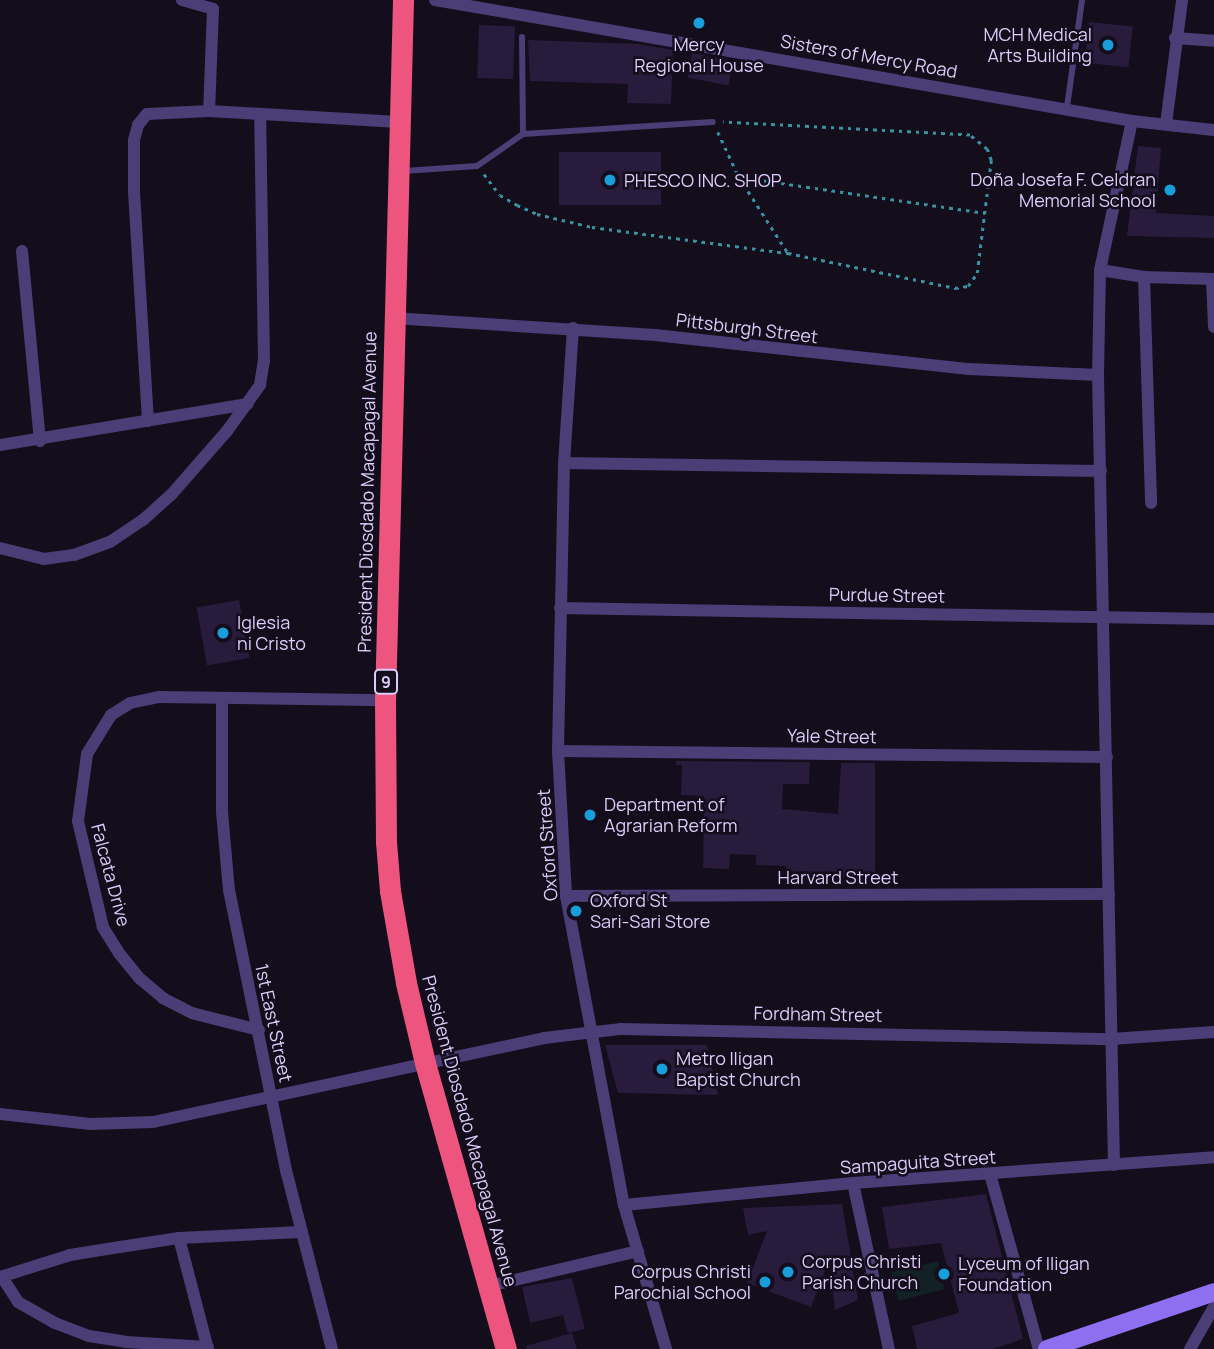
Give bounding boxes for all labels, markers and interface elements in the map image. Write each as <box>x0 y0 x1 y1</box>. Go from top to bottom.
marker: Mercy Regional House <box>691 15 707 31</box>
place label: MCH Medical Arts Building <box>983 24 1092 66</box>
street label: Sisters of Mercy Road <box>779 30 959 82</box>
place label: Mercy Regional House <box>634 34 764 76</box>
marker: MCH Medical Arts Building <box>1098 35 1118 55</box>
place label: PHESCO INC. SHOP <box>624 169 782 191</box>
place label: Doña Josefa F. Celdran Memorial School <box>970 169 1156 212</box>
marker: PHESCO INC. SHOP <box>602 172 618 188</box>
marker: Doña Josefa F. Celdran Memorial School <box>1162 182 1178 198</box>
street label: Pittsburgh Street <box>675 309 819 347</box>
street label: President Diosdado Macapagal Avenue <box>353 331 381 653</box>
street label: Purdue Street <box>829 583 945 607</box>
place label: Iglesia ni Cristo <box>237 612 306 654</box>
marker: Iglesia ni Cristo <box>215 625 231 641</box>
road number: 9 <box>374 670 398 694</box>
street label: Yale Street <box>787 724 877 748</box>
street label: Oxford Street <box>532 788 562 902</box>
place label: Department of Agrarian Reform <box>604 794 737 836</box>
marker: Department of Agrarian Reform <box>582 807 598 823</box>
street label: Falcata Drive <box>87 821 135 929</box>
street label: Harvard Street <box>778 866 898 888</box>
place label: Oxford St Sari-Sari Store <box>590 890 710 932</box>
marker: Oxford St Sari-Sari Store <box>568 903 584 919</box>
street label: 1st East Street <box>251 962 297 1084</box>
street label: President Diosdado Macapagal Avenue <box>418 973 522 1289</box>
street label: Fordham Street <box>753 1002 883 1026</box>
place label: Metro Iligan Baptist Church <box>676 1048 801 1090</box>
marker: Metro Iligan Baptist Church <box>654 1061 670 1077</box>
street label: Sampaguita Street <box>839 1146 997 1178</box>
place label: Corpus Christi Parish Church <box>802 1251 922 1294</box>
place label: Lyceum of Iligan Foundation <box>958 1253 1090 1296</box>
place label: Corpus Christi Parochial School <box>614 1261 751 1304</box>
marker: Corpus Christi Parish Church <box>780 1264 796 1280</box>
marker: Lyceum of Iligan Foundation <box>936 1266 952 1282</box>
marker: Corpus Christi Parochial School <box>757 1274 773 1290</box>

